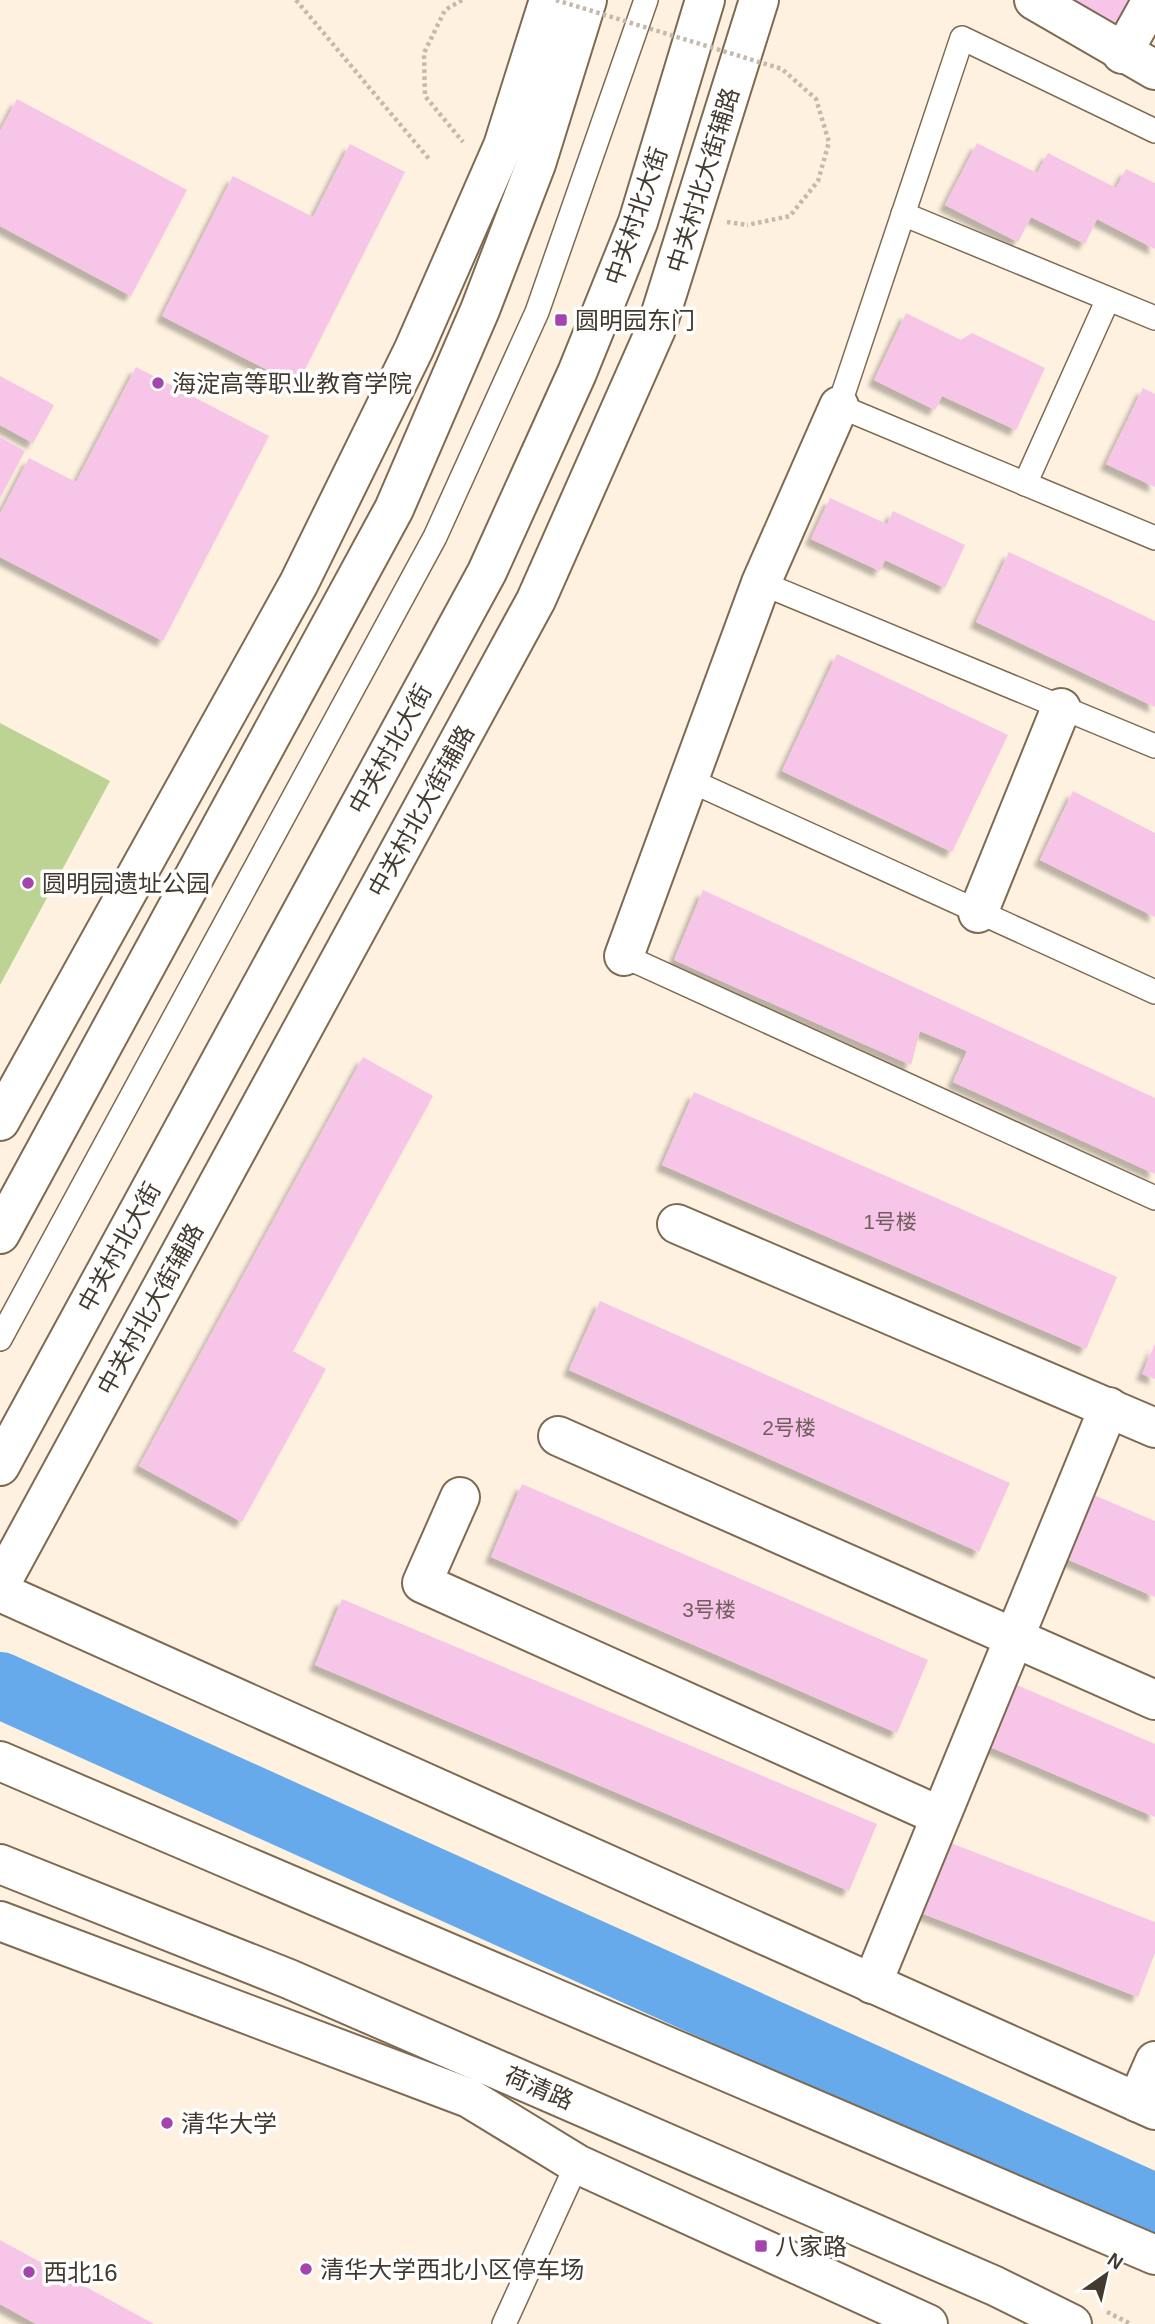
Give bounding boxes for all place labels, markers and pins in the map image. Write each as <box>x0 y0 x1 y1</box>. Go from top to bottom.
place label: 圆明园东门 <box>575 307 695 334</box>
marker: 圆明园东门 <box>553 312 569 328</box>
place label: 海淀高等职业教育学院 <box>172 370 412 397</box>
marker: 海淀高等职业教育学院 <box>150 375 166 391</box>
place label: 圆明园遗址公园 <box>42 870 210 897</box>
marker: 圆明园遗址公园 <box>20 875 36 891</box>
place label: 清华大学 <box>181 2110 277 2137</box>
marker: 清华大学 <box>159 2115 175 2131</box>
place label: 八家路 <box>775 2233 847 2260</box>
marker: 八家路 <box>753 2238 769 2254</box>
place label: 清华大学西北小区停车场 <box>320 2256 584 2283</box>
place label: 西北16 <box>43 2259 118 2286</box>
marker: 清华大学西北小区停车场 <box>298 2261 314 2277</box>
marker: 西北16 <box>21 2264 37 2280</box>

